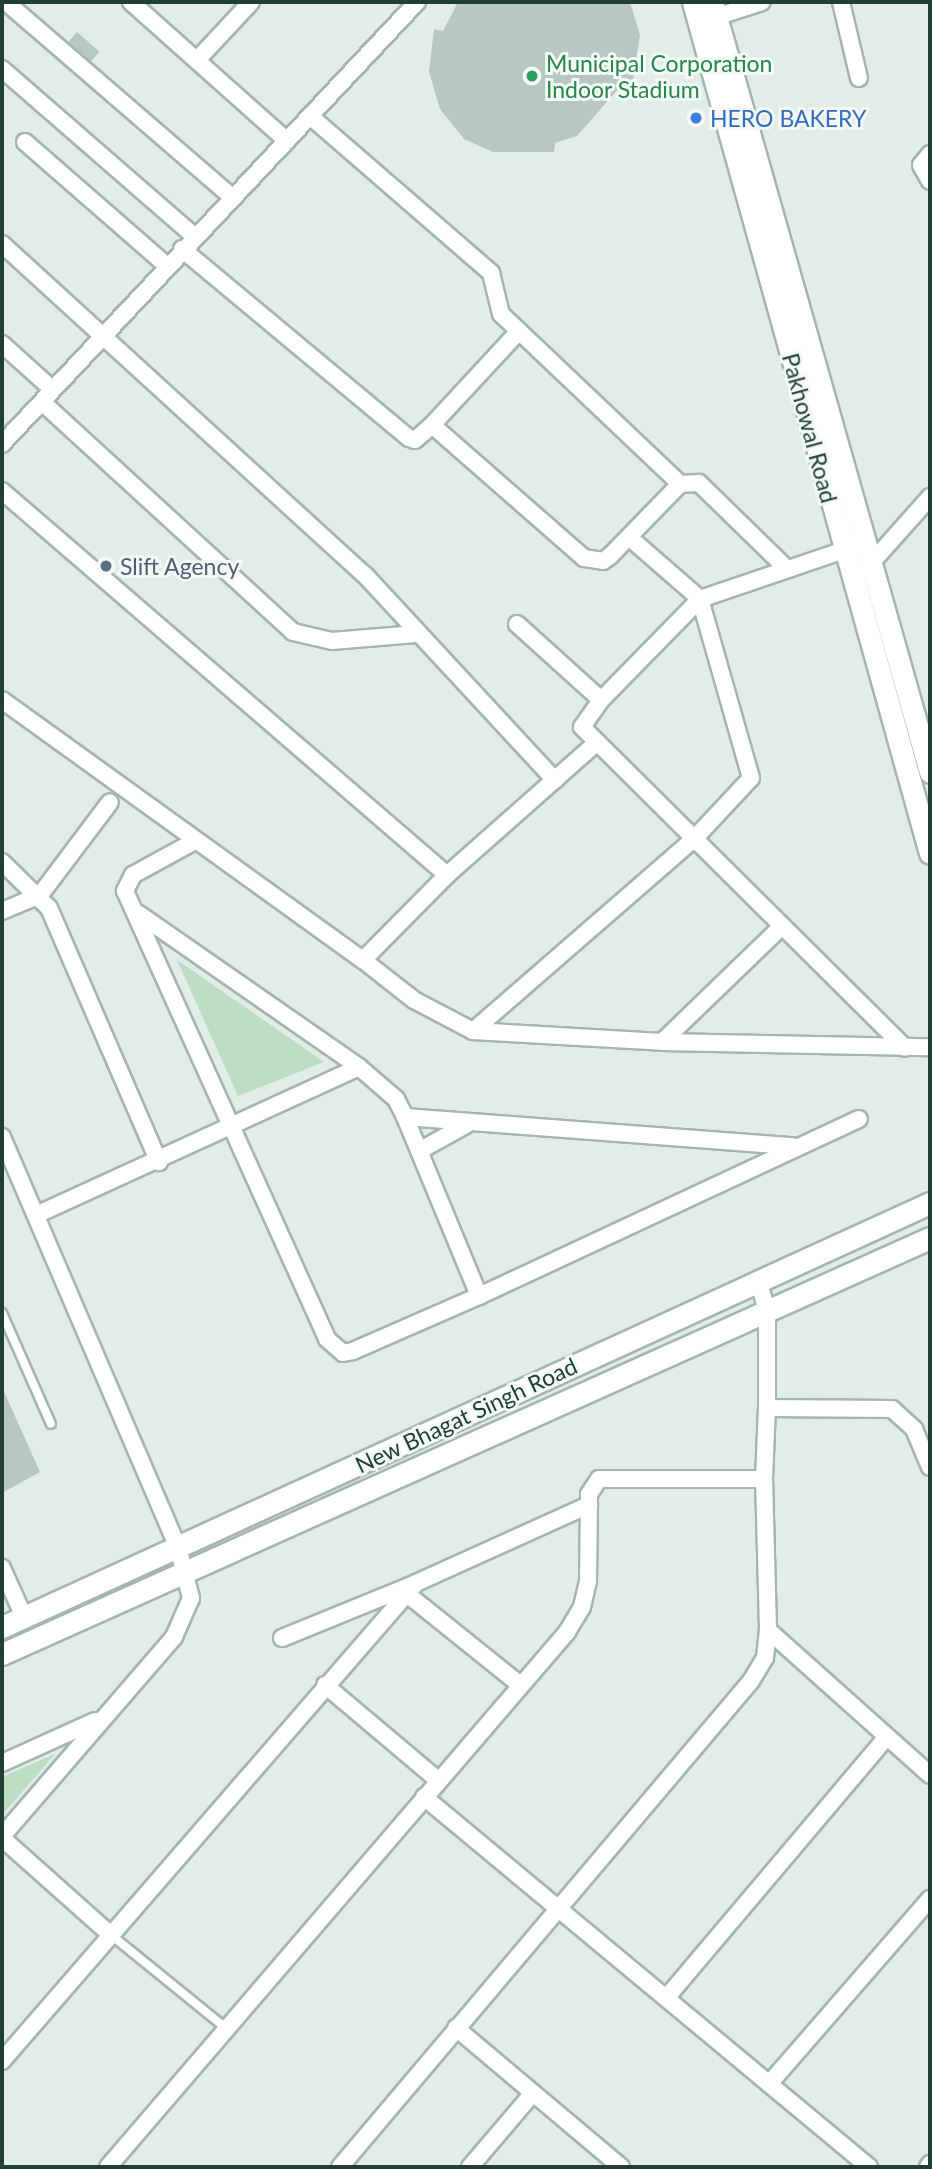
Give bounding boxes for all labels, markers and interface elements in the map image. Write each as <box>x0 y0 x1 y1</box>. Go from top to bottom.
place label: Municipal Corporation Indoor Stadium <box>546 49 772 103</box>
marker: Municipal Corporation Indoor Stadium <box>524 68 540 84</box>
place label: HERO BAKERY <box>710 104 866 132</box>
marker: HERO BAKERY <box>688 110 704 126</box>
street label: Pakhowal Road <box>777 350 843 506</box>
place label: Slift Agency <box>120 552 240 580</box>
marker: Slift Agency <box>98 558 114 574</box>
street label: New Bhagat Singh Road <box>351 1351 581 1479</box>

